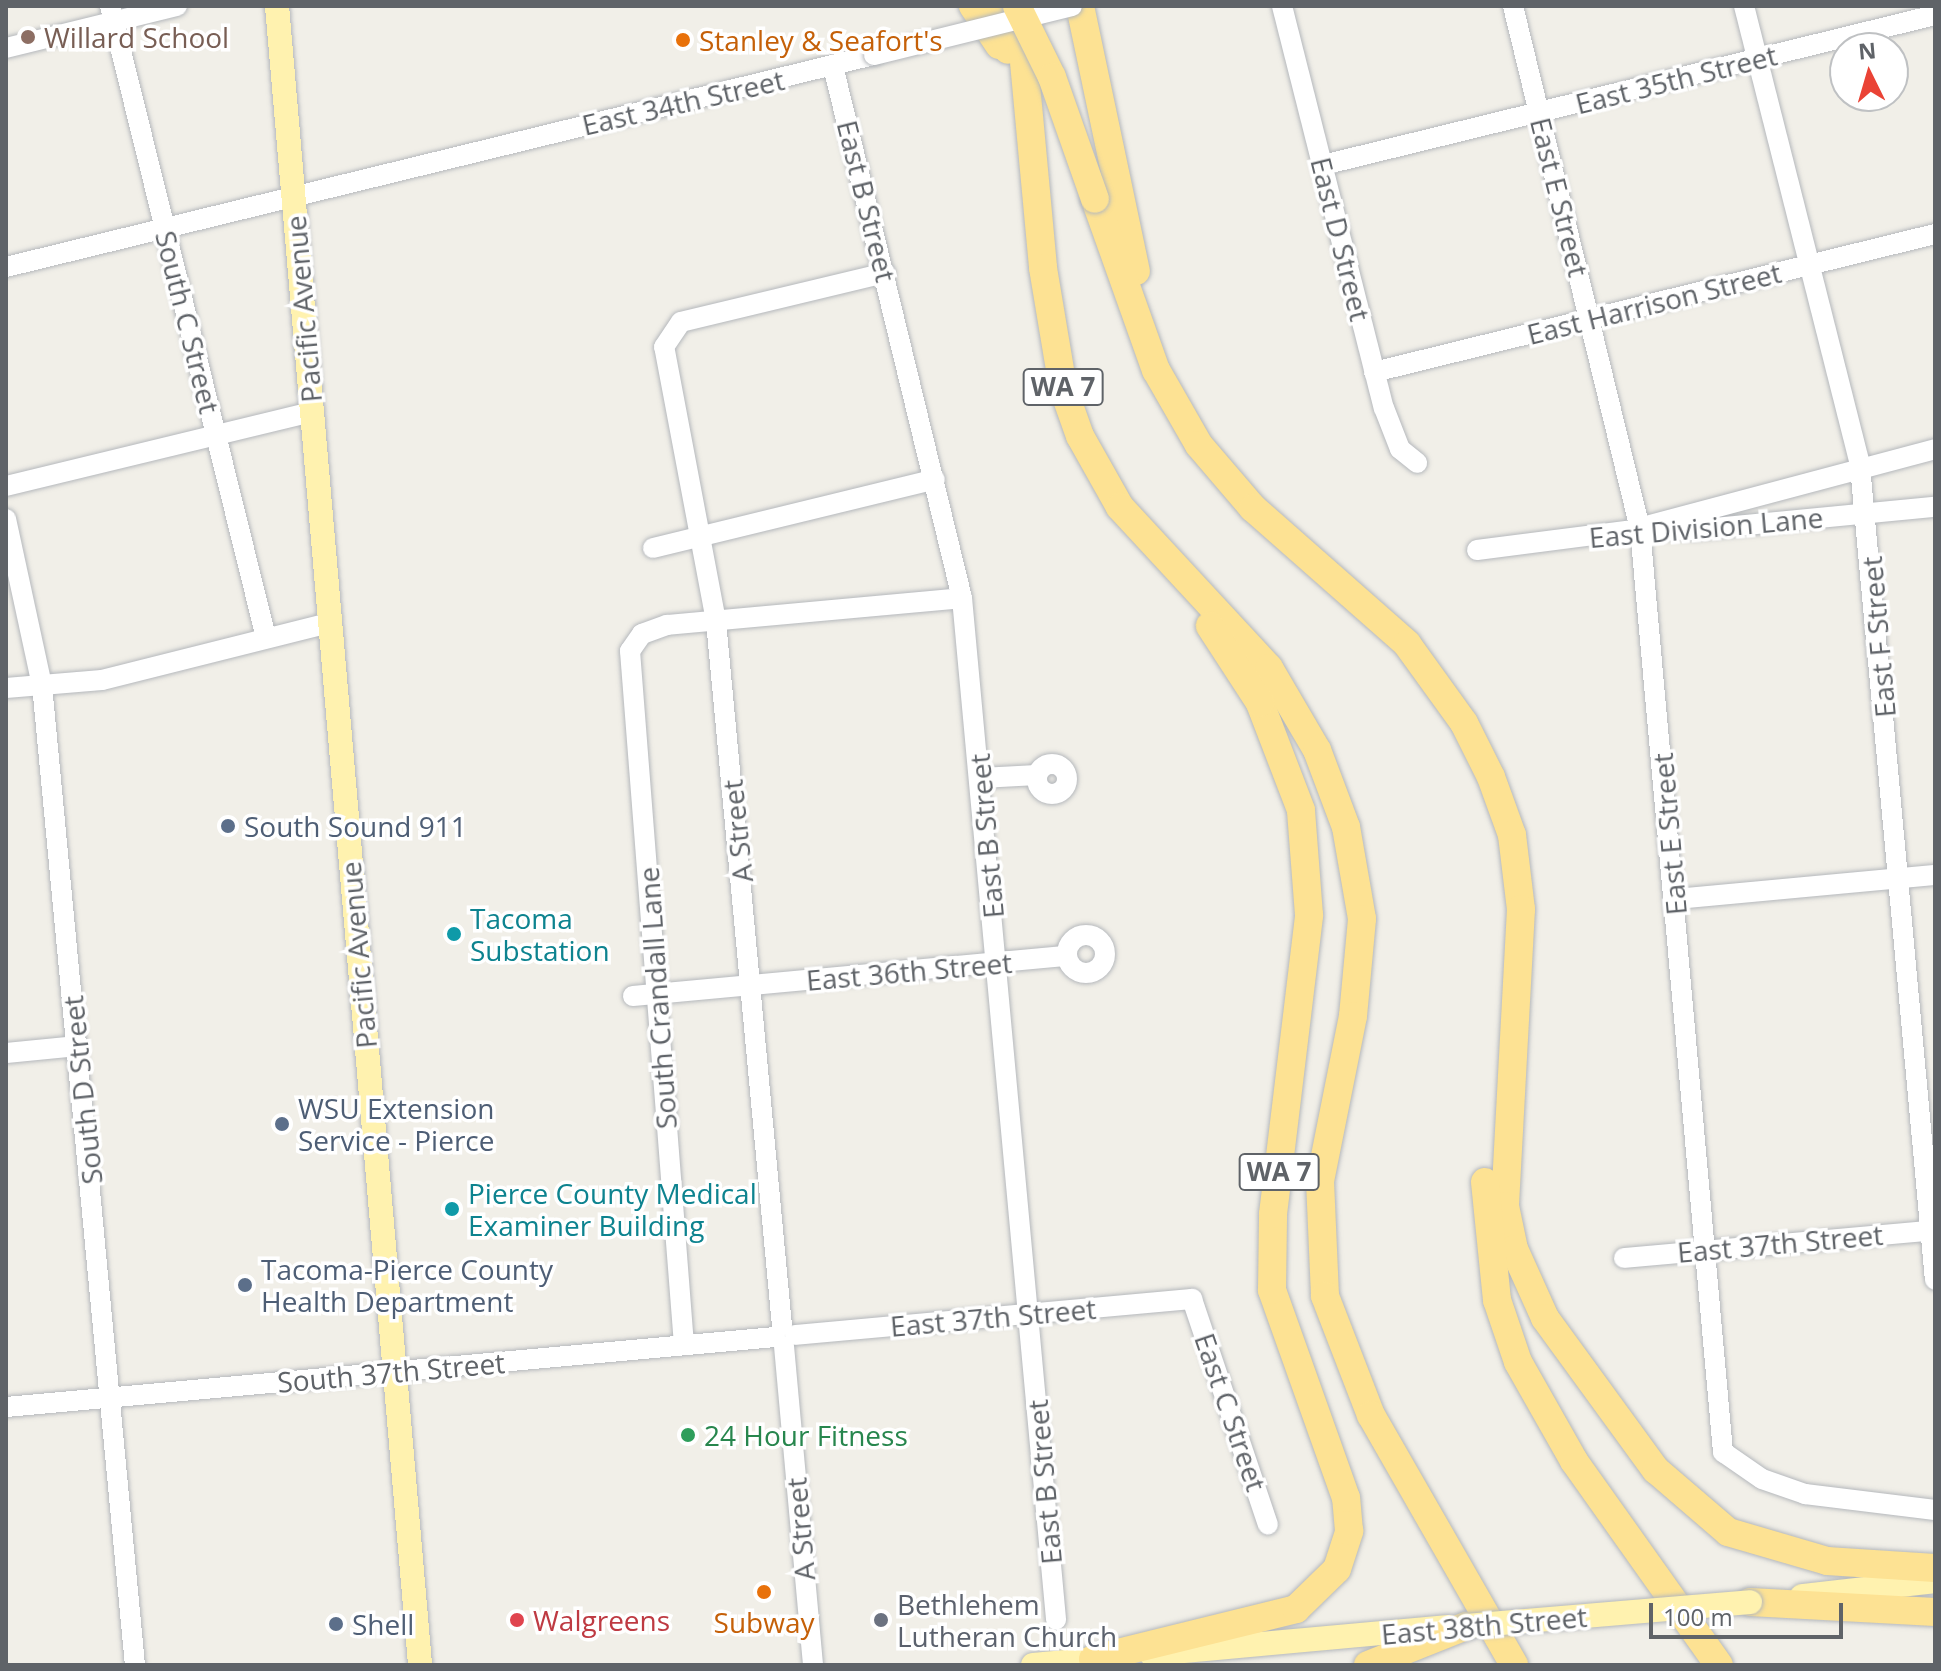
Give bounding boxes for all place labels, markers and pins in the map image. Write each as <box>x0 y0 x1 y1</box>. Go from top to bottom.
place label: Willard School <box>44 20 229 54</box>
place label: Stanley & Seafort's <box>699 23 943 57</box>
marker: Willard School <box>19 28 37 46</box>
marker: Stanley & Seafort's <box>674 31 692 49</box>
place label: South Sound 911 <box>244 809 467 843</box>
marker: South Sound 911 <box>219 817 237 835</box>
place label: Tacoma Substation <box>470 901 610 967</box>
marker: Tacoma Substation <box>445 925 463 943</box>
place label: WSU Extension Service - Pierce <box>298 1091 494 1157</box>
marker: WSU Extension Service - Pierce <box>273 1115 291 1133</box>
place label: Pierce County Medical Examiner Building <box>468 1176 757 1242</box>
marker: Pierce County Medical Examiner Building <box>443 1200 461 1218</box>
place label: Tacoma-Pierce County Health Department <box>261 1252 553 1318</box>
marker: Tacoma-Pierce County Health Department <box>236 1276 254 1294</box>
place label: 24 Hour Fitness <box>704 1418 908 1452</box>
marker: 24 Hour Fitness <box>679 1426 697 1444</box>
marker: Subway <box>755 1583 773 1601</box>
place label: Bethlehem Lutheran Church <box>897 1587 1117 1653</box>
place label: Walgreens <box>533 1603 670 1637</box>
place label: Subway <box>714 1605 814 1639</box>
place label: Shell <box>352 1607 414 1641</box>
marker: Walgreens <box>508 1611 526 1629</box>
marker: Bethlehem Lutheran Church <box>872 1611 890 1629</box>
marker: Shell <box>327 1615 345 1633</box>

